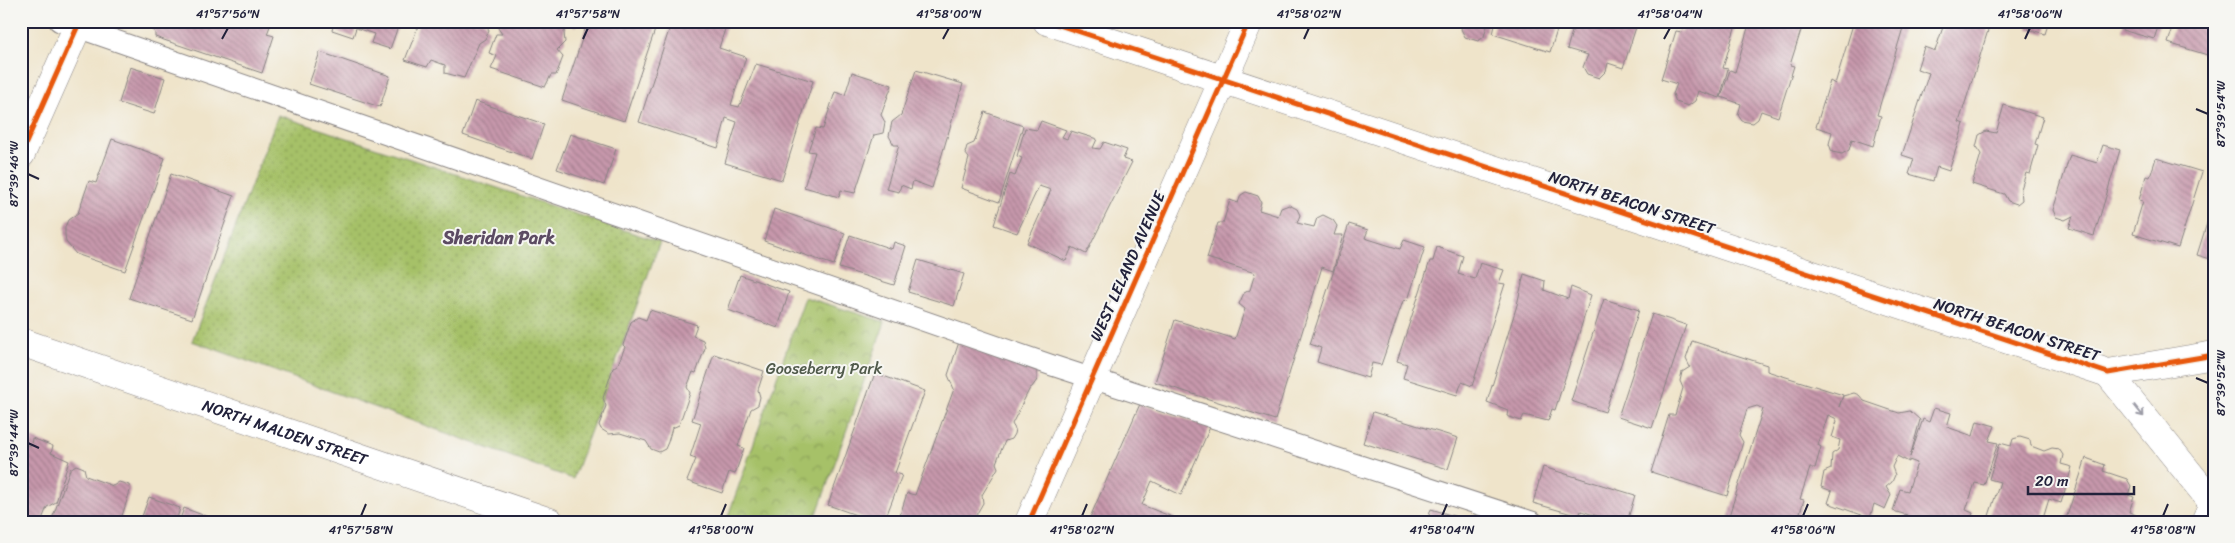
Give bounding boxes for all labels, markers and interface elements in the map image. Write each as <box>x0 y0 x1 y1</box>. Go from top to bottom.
text: 41°57'56"N <box>196 3 261 25</box>
text: 41°57'58"N <box>556 3 621 25</box>
text: 41°58'00"N <box>916 3 982 25</box>
text: 41°58'02"N <box>1277 3 1342 25</box>
text: 41°58'04"N <box>1637 3 1703 25</box>
text: 41°58'06"N <box>1998 3 2063 25</box>
text: 87°39'54"W <box>2210 80 2232 147</box>
text: 87°39'46"W <box>3 140 25 207</box>
street label: NORTH BEACON STREET <box>1545 162 1720 244</box>
street label: WEST LELAND AVENUE <box>1081 185 1174 346</box>
district label: Sheridan Park <box>442 222 556 254</box>
street label: NORTH BEACON STREET <box>1930 289 2105 371</box>
text: 87°39'52"W <box>2210 349 2232 416</box>
park label: Gooseberry Park <box>766 354 883 383</box>
street label: NORTH MALDEN STREET <box>198 391 372 474</box>
one-way arrow <box>2133 404 2144 417</box>
text: 87°39'44"W <box>3 409 25 476</box>
scale bar <box>2028 463 2134 495</box>
text: 20 m <box>2035 468 2069 494</box>
text: 41°57'58"N <box>329 519 394 541</box>
text: 41°58'00"N <box>688 519 754 541</box>
text: 41°58'02"N <box>1050 519 1115 541</box>
text: 41°58'04"N <box>1409 519 1475 541</box>
text: 41°58'06"N <box>1771 519 1836 541</box>
text: 41°58'08"N <box>2131 519 2196 541</box>

